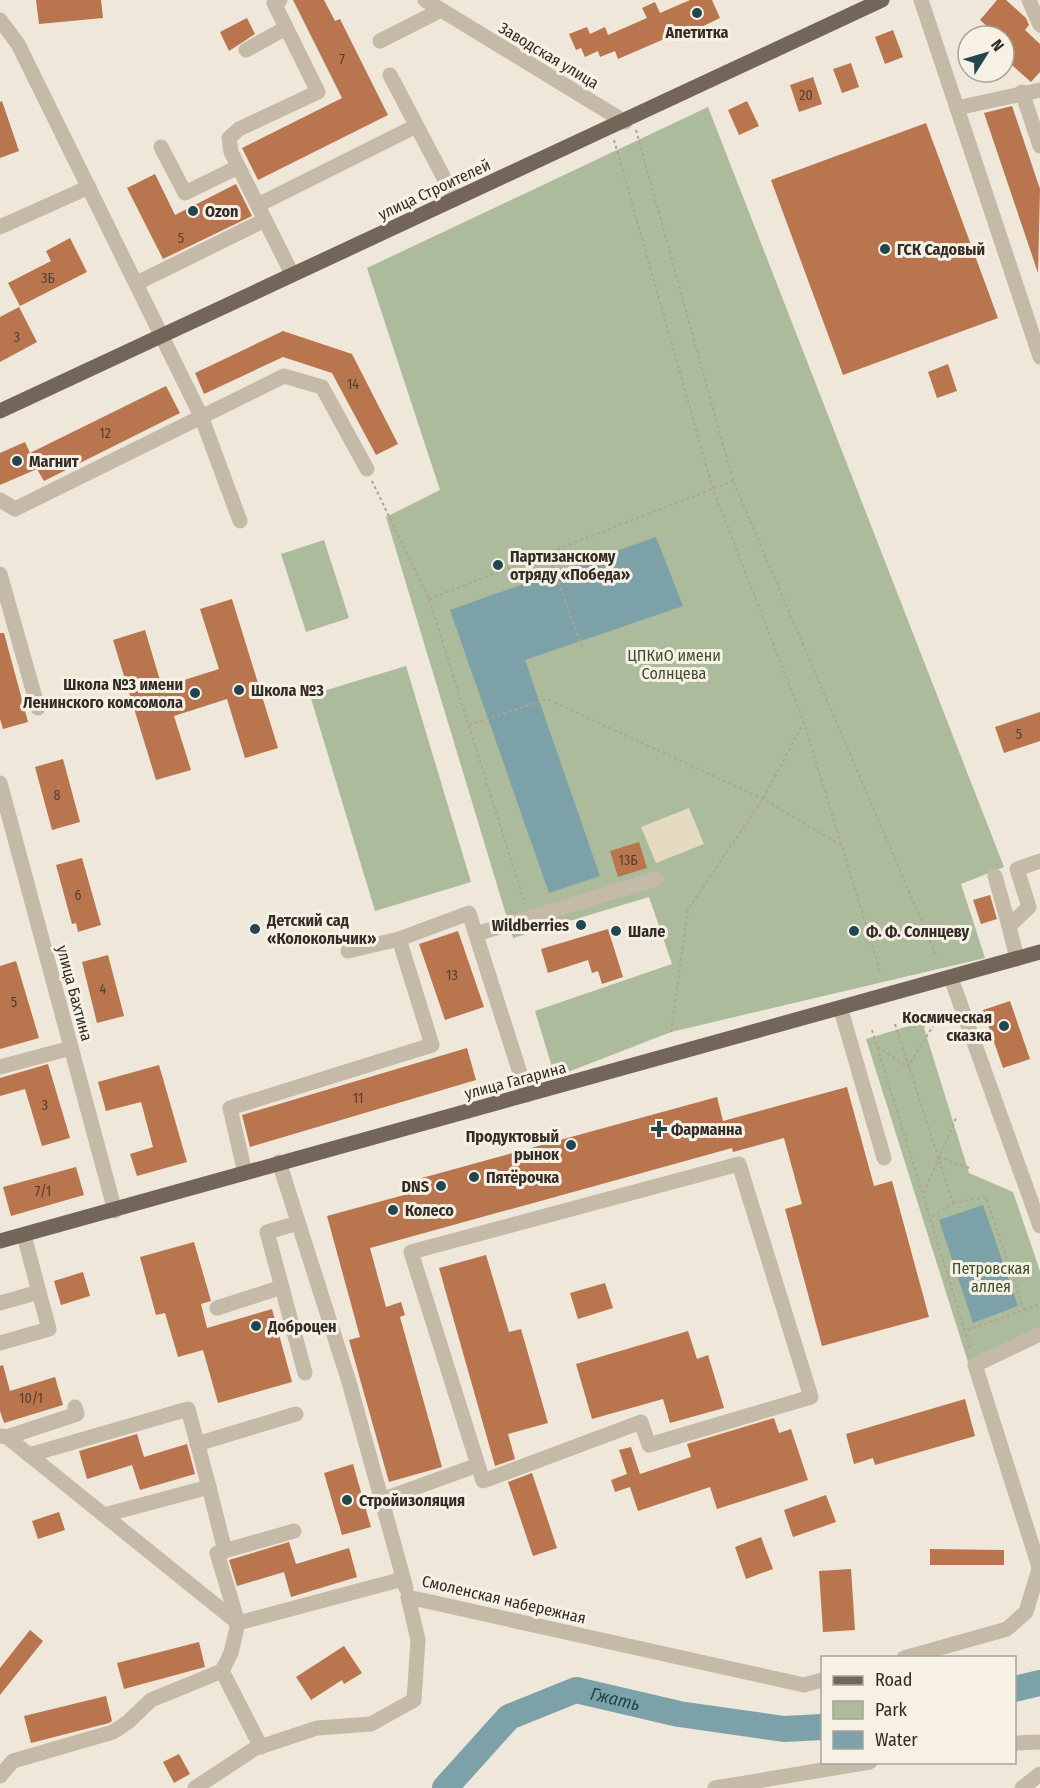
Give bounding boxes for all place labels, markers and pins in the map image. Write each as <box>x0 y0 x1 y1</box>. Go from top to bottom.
marker: Апетитка <box>690 6 704 20</box>
place label: Апетитка <box>665 23 729 42</box>
place label: Ozon <box>205 202 238 221</box>
marker: Ozon <box>186 204 200 218</box>
place label: ГСК Садовый <box>897 240 985 259</box>
marker: ГСК Садовый <box>878 242 892 256</box>
place label: Магнит <box>29 452 79 471</box>
marker: Магнит <box>10 454 24 468</box>
place label: Партизанскому отряду «Победа» <box>510 547 630 584</box>
marker: Партизанскому отряду «Победа» <box>491 558 505 572</box>
place label: Школа №3 имени Ленинского комсомола <box>23 675 183 712</box>
place label: Школа №3 <box>251 681 324 700</box>
marker: Школа №3 <box>232 683 246 697</box>
marker: Школа №3 имени Ленинского комсомола <box>188 686 202 700</box>
place label: Детский сад «Колокольчик» <box>266 911 376 948</box>
place label: Wildberries <box>492 916 569 935</box>
marker: Wildberries <box>574 918 588 932</box>
marker: Детский сад «Колокольчик» <box>248 922 262 936</box>
place label: Шале <box>628 922 665 941</box>
place label: Ф. Ф. Солнцеву <box>866 922 970 941</box>
marker: Шале <box>609 924 623 938</box>
marker: Ф. Ф. Солнцеву <box>847 924 861 938</box>
place label: Космическая сказка <box>902 1008 992 1045</box>
marker: Космическая сказка <box>997 1019 1011 1033</box>
place label: Фарманна <box>671 1120 743 1139</box>
marker: Фарманна <box>652 1122 666 1136</box>
place label: Продуктовый рынок <box>466 1127 560 1164</box>
marker: Продуктовый рынок <box>564 1138 578 1152</box>
place label: Пятёрочка <box>486 1168 559 1187</box>
marker: Пятёрочка <box>467 1170 481 1184</box>
place label: DNS <box>402 1177 429 1196</box>
marker: DNS <box>434 1179 448 1193</box>
place label: Колесо <box>405 1201 454 1220</box>
marker: Колесо <box>386 1203 400 1217</box>
place label: Доброцен <box>267 1317 337 1336</box>
marker: Доброцен <box>249 1319 263 1333</box>
place label: Стройизоляция <box>359 1491 465 1510</box>
marker: Стройизоляция <box>340 1493 354 1507</box>

